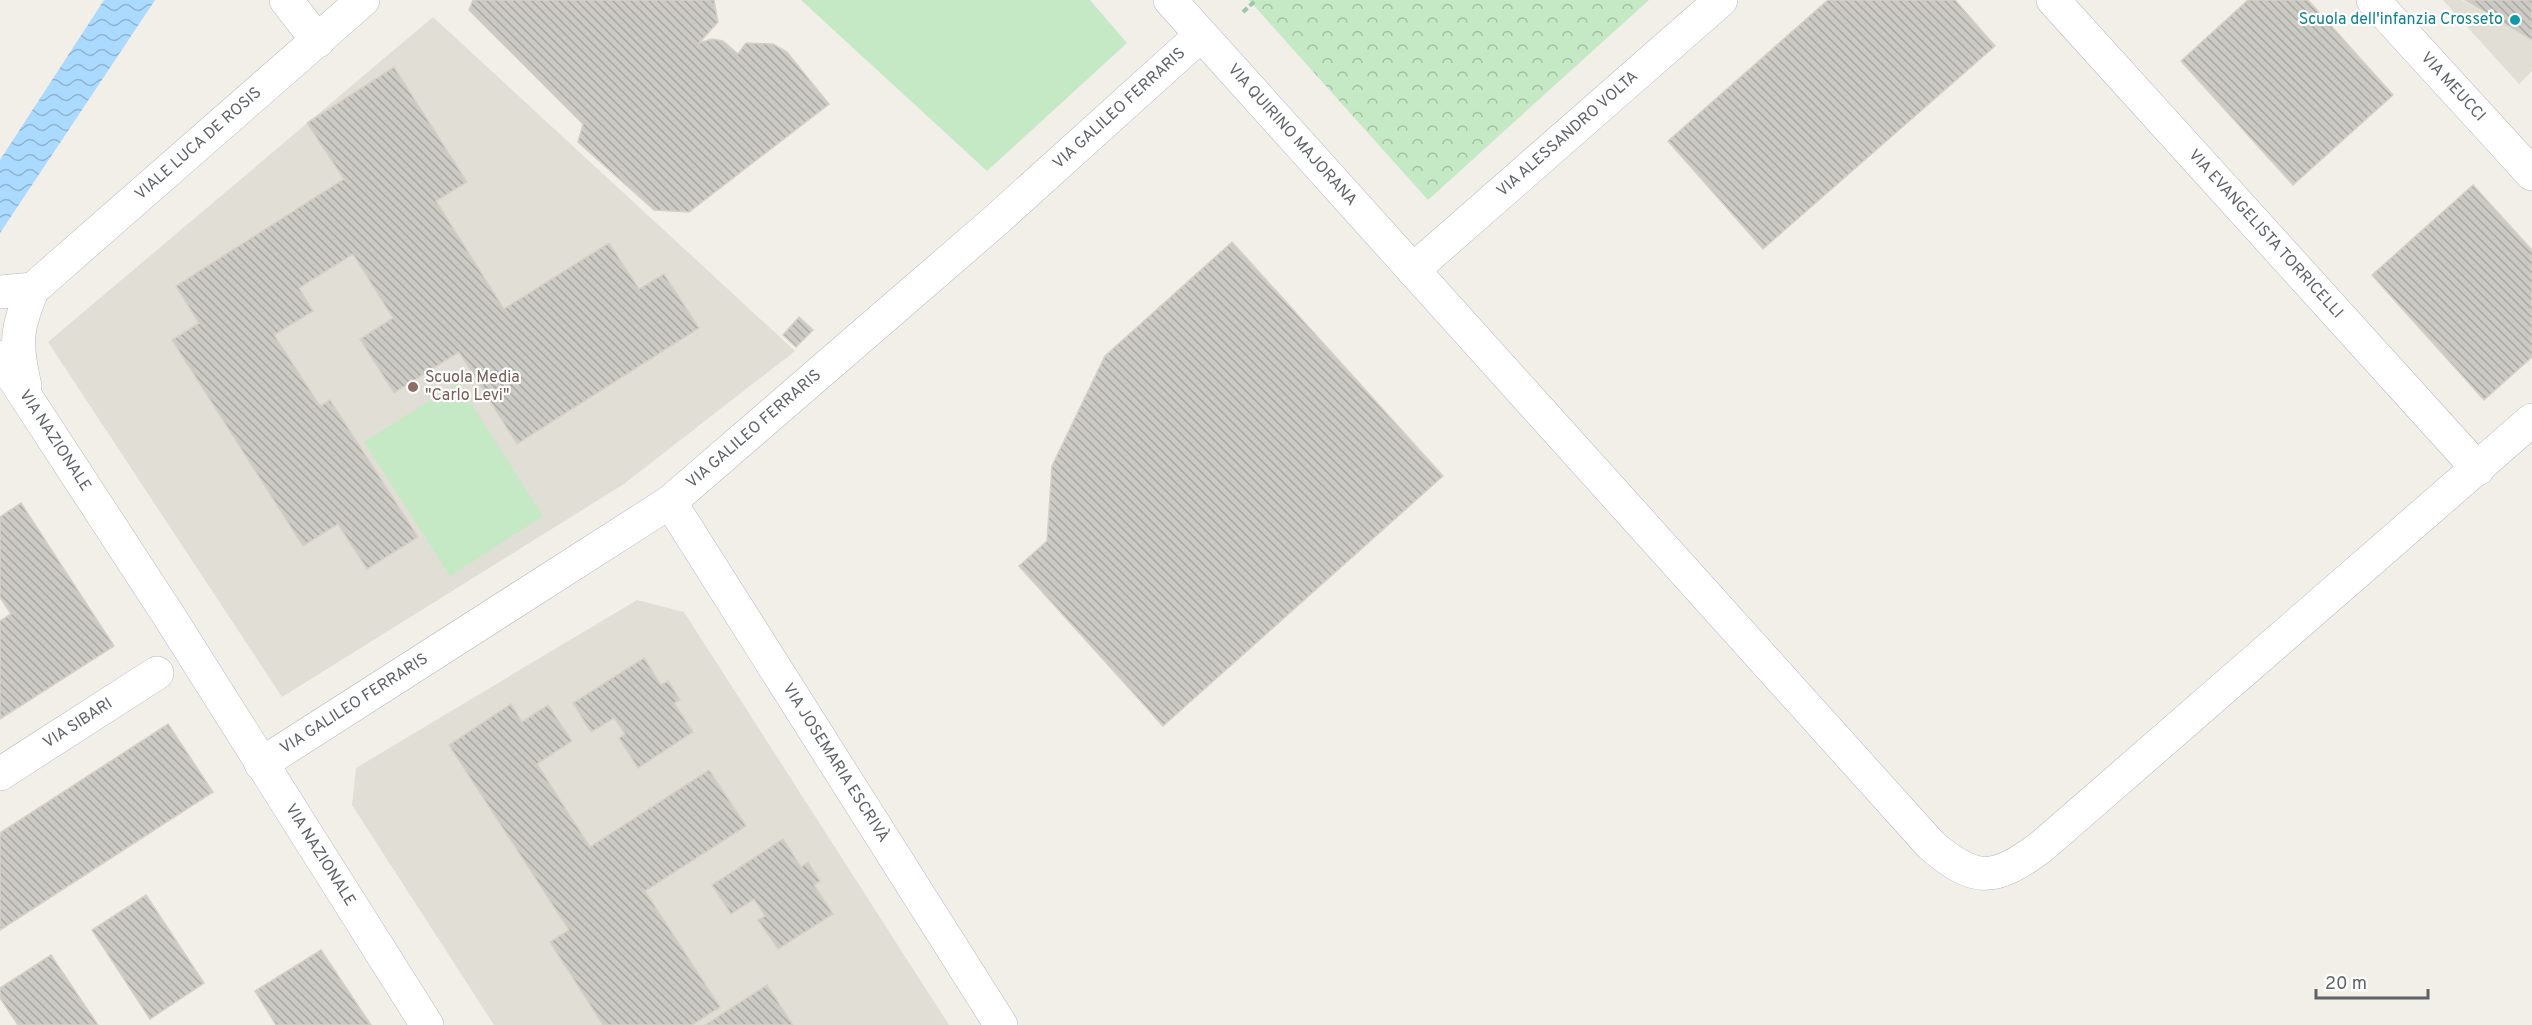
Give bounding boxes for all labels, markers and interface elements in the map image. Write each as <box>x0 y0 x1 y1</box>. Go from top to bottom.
place label: Scuola dell'infanzia Crosseto <box>2299 10 2503 30</box>
marker: Scuola dell'infanzia Crosseto <box>2508 13 2522 27</box>
street label: VIA GALILEO FERRARIS <box>1049 44 1190 174</box>
street label: VIA MEUCCI <box>2416 48 2489 126</box>
street label: VIA QUIRINO MAJORANA <box>1223 60 1361 210</box>
street label: VIA ALESSANDRO VOLTA <box>1493 67 1643 202</box>
street label: VIALE LUCA DE ROSIS <box>131 83 266 205</box>
street label: VIA EVANGELISTA TORRICELLI <box>2184 146 2347 323</box>
street label: VIA GALILEO FERRARIS <box>683 366 826 493</box>
place label: Scuola Media "Carlo Levi" <box>425 368 520 406</box>
marker: Scuola Media "Carlo Levi" <box>406 380 420 394</box>
street label: VIA NAZIONALE <box>14 386 95 495</box>
street label: VIA GALILEO FERRARIS <box>277 649 432 759</box>
street label: VIA JOSEMARIA ESCRIVÀ <box>778 680 895 846</box>
street label: VIA SIBARI <box>40 694 117 753</box>
street label: VIA NAZIONALE <box>280 800 360 910</box>
scale bar <box>2316 962 2428 1000</box>
text: 20 m <box>2325 973 2367 996</box>

